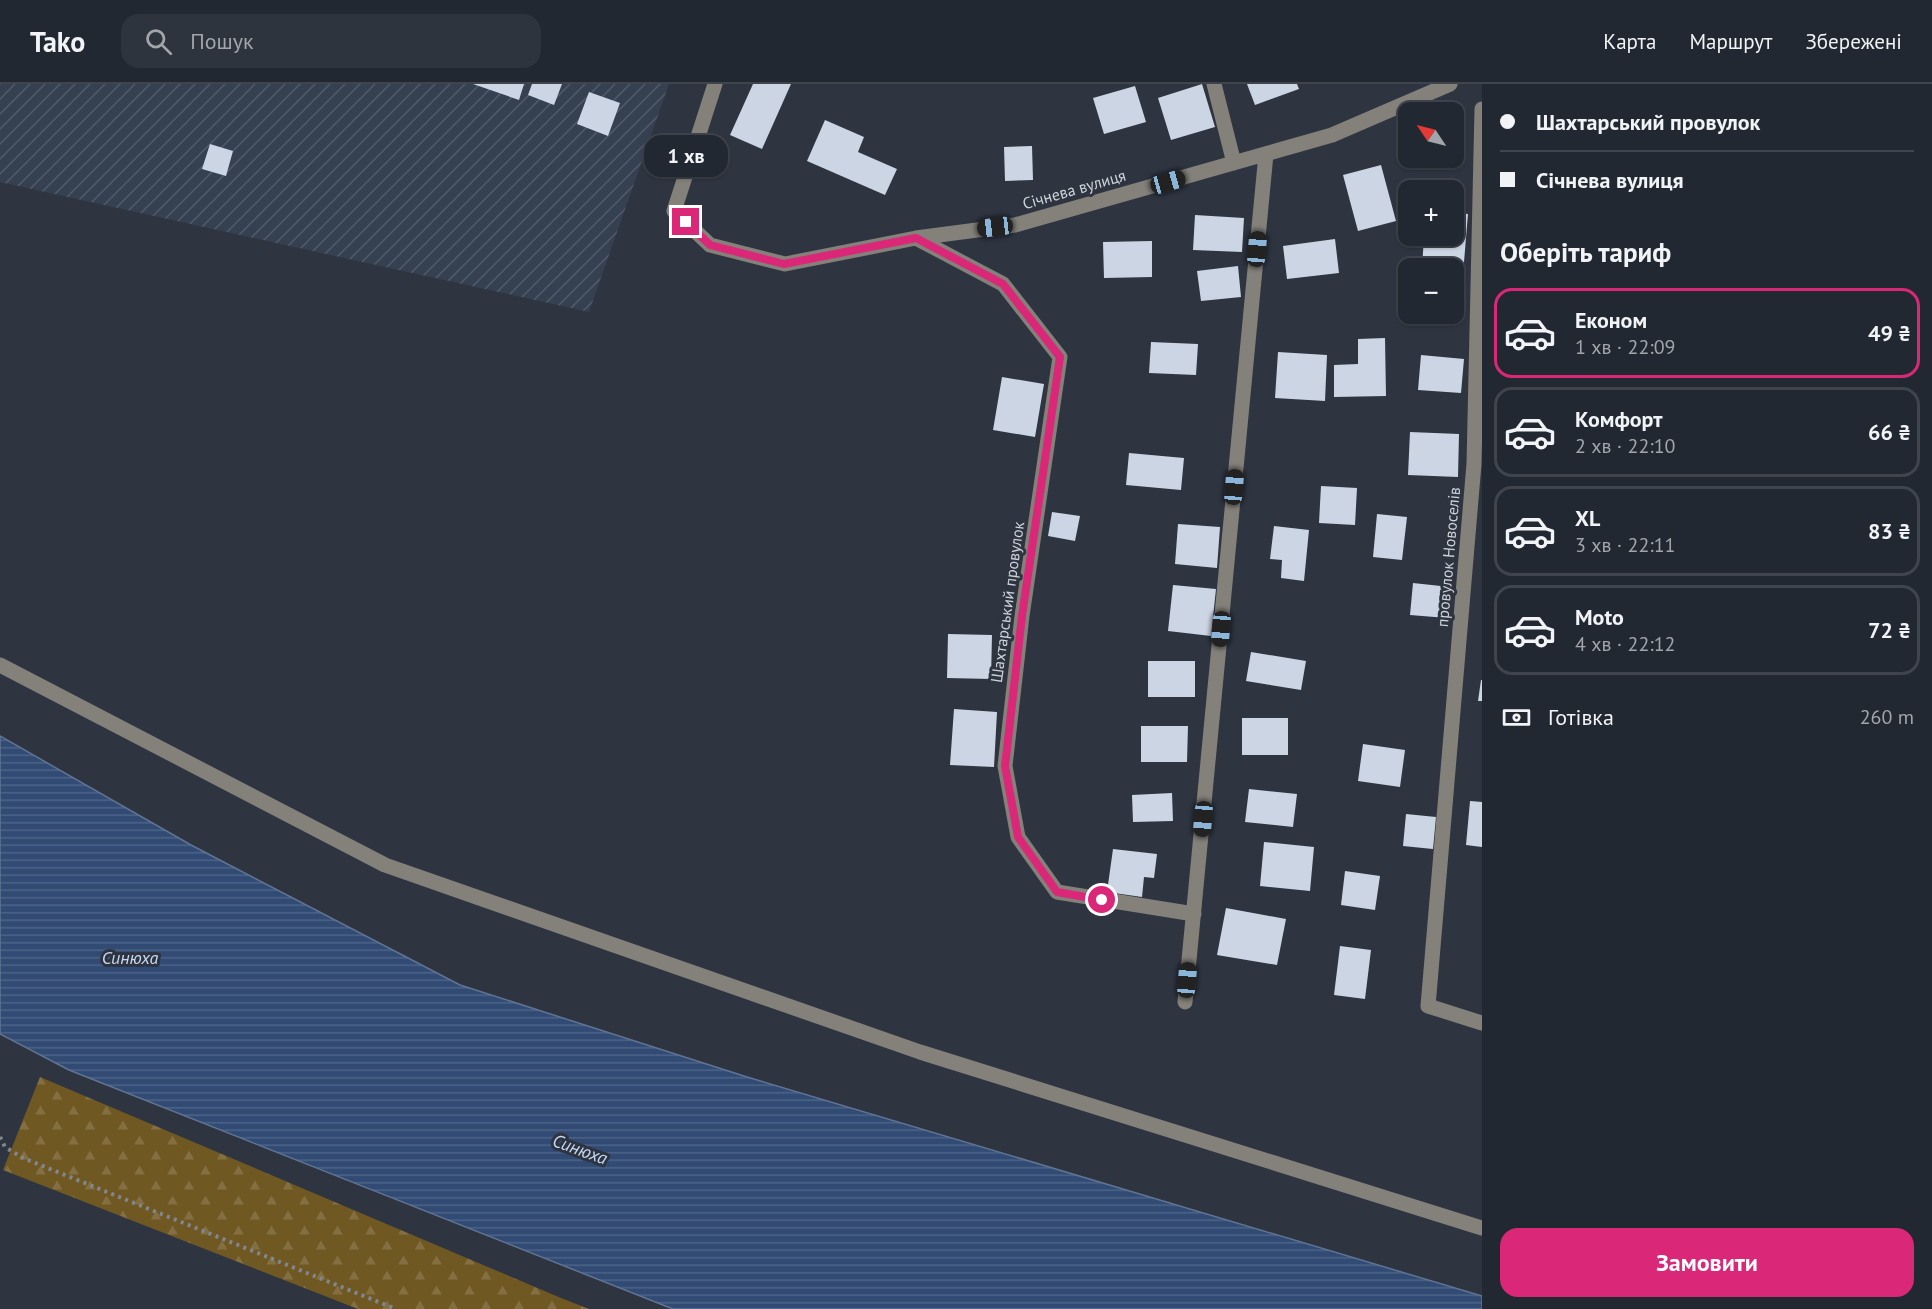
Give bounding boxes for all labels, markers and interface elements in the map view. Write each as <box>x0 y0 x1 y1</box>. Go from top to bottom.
search box <box>121 14 541 68</box>
text: Tako <box>30 23 85 60</box>
icon: search <box>142 25 175 58</box>
text: Пошук <box>190 27 254 55</box>
text: Карта <box>1603 28 1656 55</box>
text: Маршрут <box>1689 28 1772 55</box>
text: Збережені <box>1805 28 1902 55</box>
north arrow <box>1398 102 1464 168</box>
map controls <box>1398 102 1464 324</box>
text: Шахтарський провулок <box>1536 108 1760 136</box>
callout: 1 хв <box>644 135 728 177</box>
text: 1 хв <box>668 143 705 169</box>
street label: Січнева вулиця <box>1020 165 1128 213</box>
text: Січнева вулиця <box>1536 166 1684 194</box>
car <box>1148 168 1188 196</box>
button: + <box>1398 180 1464 246</box>
route end <box>672 208 699 235</box>
car <box>976 216 1014 238</box>
car <box>1246 230 1268 268</box>
text: Оберіть тариф <box>1500 235 1671 269</box>
button: − <box>1398 258 1464 324</box>
icon: car <box>1503 306 1557 360</box>
text: Економ <box>1575 306 1647 334</box>
text: 49 ₴ <box>1868 319 1911 347</box>
text: 1 хв · 22:09 <box>1575 334 1676 360</box>
icon: car <box>1503 405 1557 459</box>
text: Комфорт <box>1575 405 1663 433</box>
text: 66 ₴ <box>1868 418 1911 446</box>
text: 2 хв · 22:10 <box>1575 433 1676 459</box>
car <box>1223 468 1245 506</box>
street label: провулок Новоселів <box>1432 486 1464 628</box>
icon: car <box>1503 504 1557 558</box>
text: XL <box>1575 504 1600 532</box>
text: 83 ₴ <box>1868 517 1911 545</box>
street label: Шахтарський провулок <box>986 520 1028 684</box>
text: 3 хв · 22:11 <box>1575 532 1676 558</box>
icon: car <box>1503 603 1557 657</box>
text: Moto <box>1575 603 1624 631</box>
car <box>1210 610 1232 648</box>
text: 72 ₴ <box>1868 616 1911 644</box>
text: 4 хв · 22:12 <box>1575 631 1676 657</box>
icon: cash <box>1500 701 1533 734</box>
text: Готівка <box>1548 703 1614 731</box>
text: 260 m <box>1860 704 1914 730</box>
car <box>1192 800 1214 838</box>
route start <box>1088 886 1115 913</box>
water label: Синюха <box>102 946 159 969</box>
car <box>1176 961 1198 999</box>
water label: Синюха <box>549 1129 611 1170</box>
button: Замовити <box>1500 1228 1914 1297</box>

